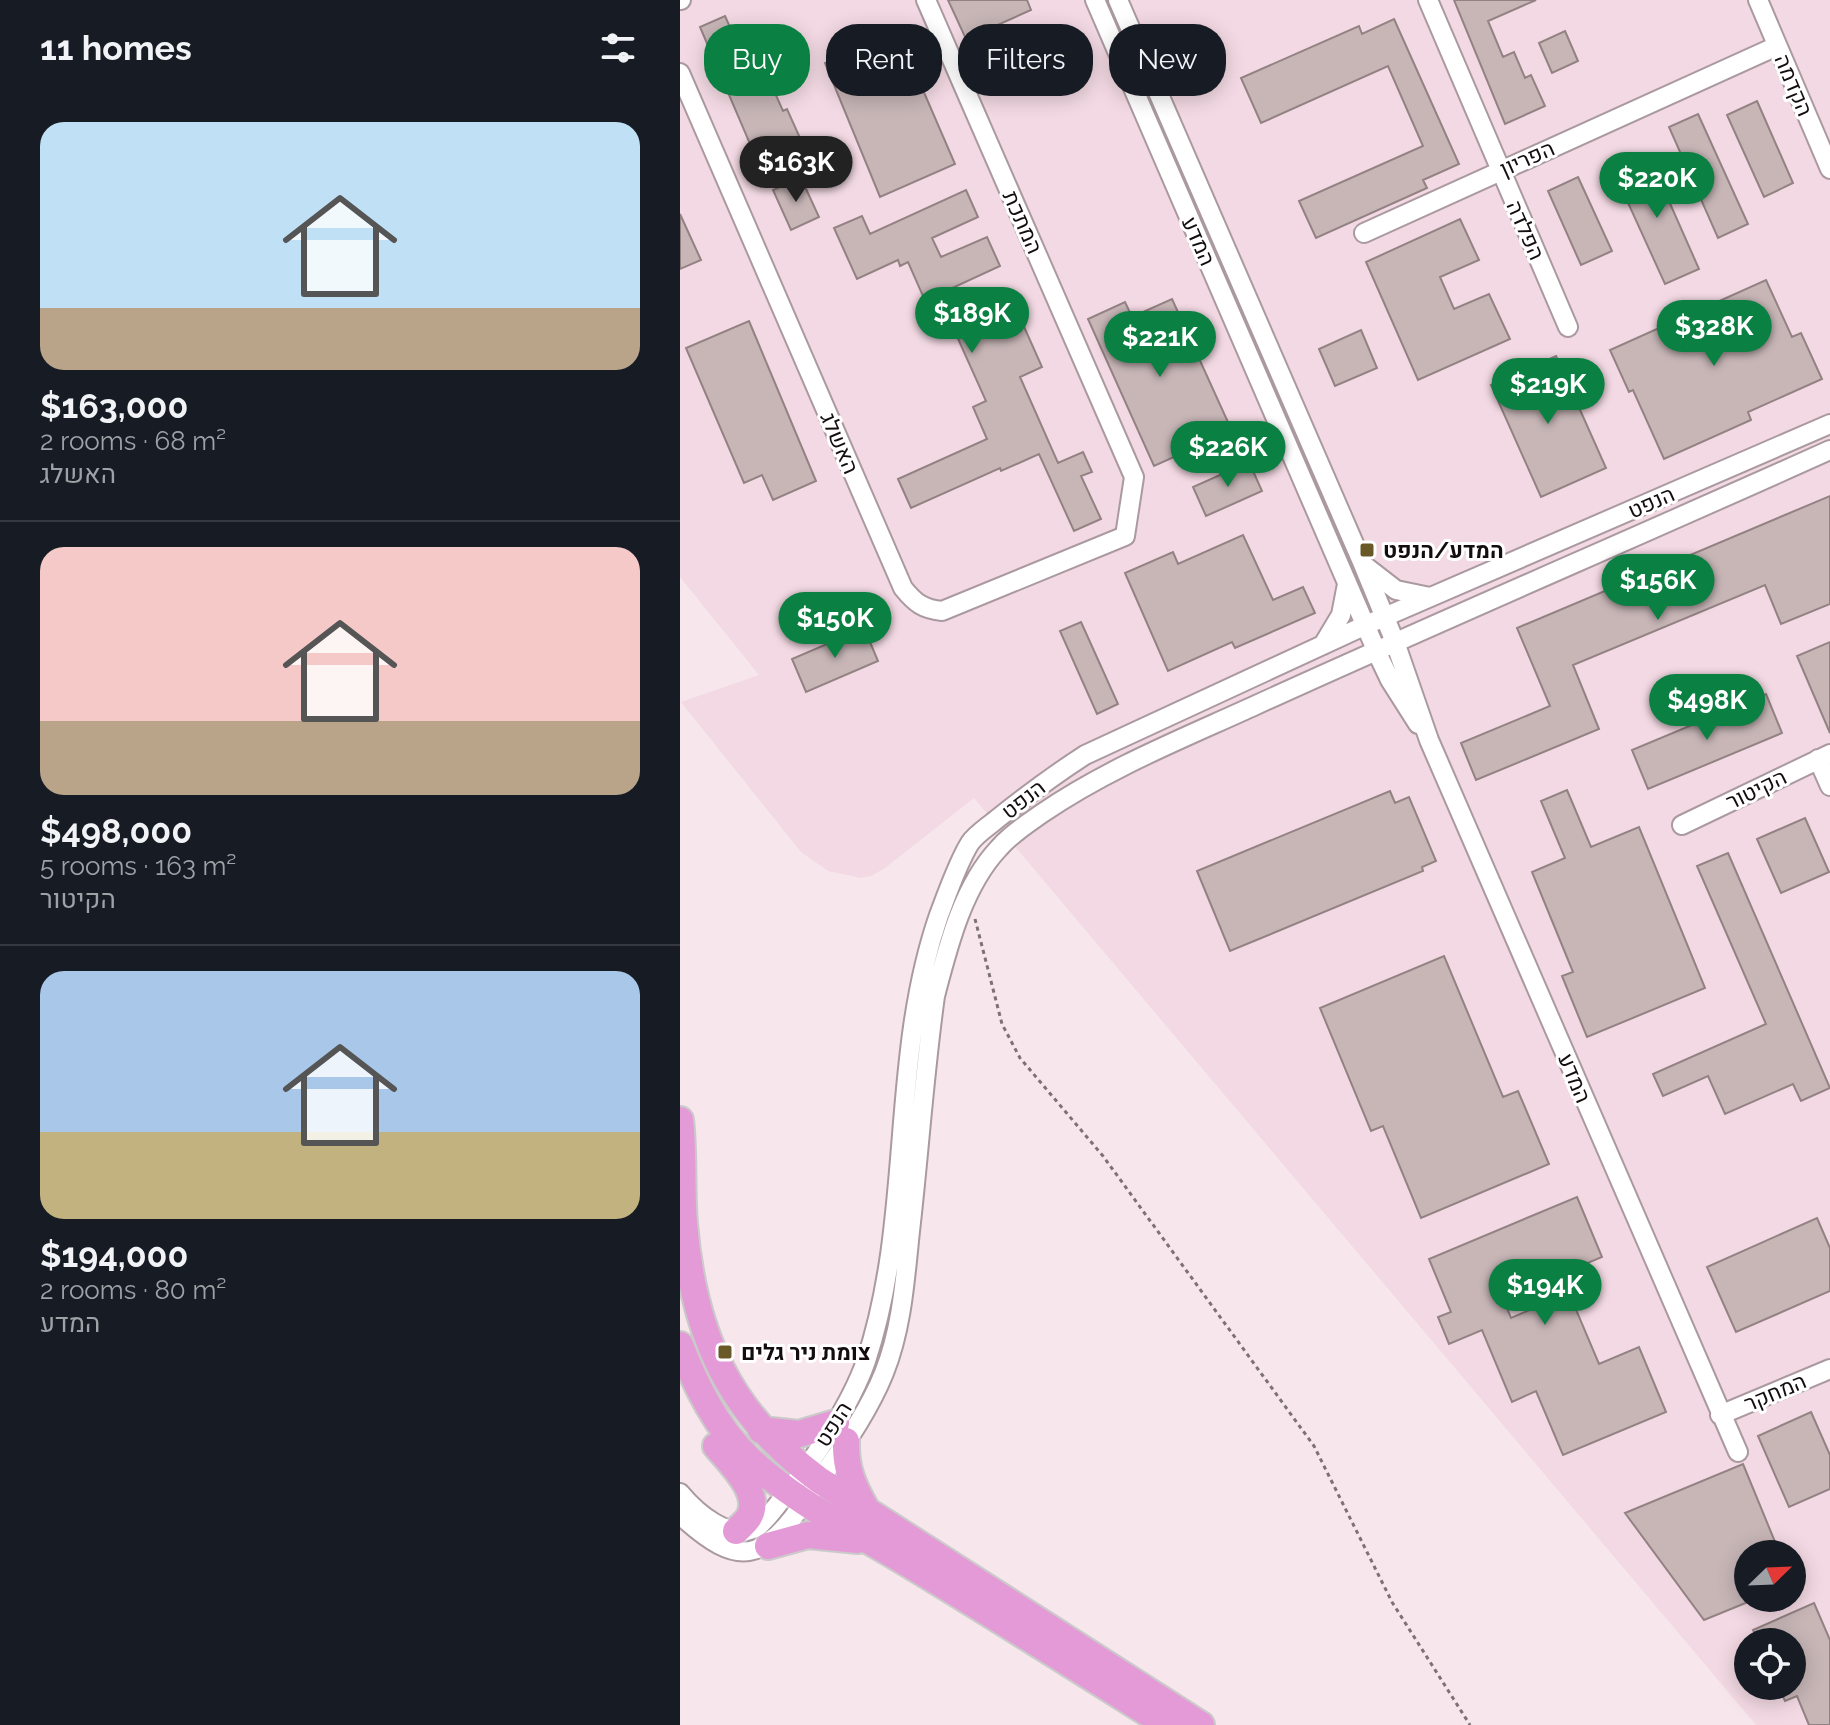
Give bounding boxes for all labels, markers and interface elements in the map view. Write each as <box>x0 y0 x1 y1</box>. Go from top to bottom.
chip: Buy <box>704 24 810 96</box>
chip: Rent <box>826 24 942 96</box>
chip: Filters <box>958 24 1093 96</box>
chip: New <box>1109 24 1226 96</box>
icon: filters <box>596 26 640 70</box>
text: 11 homes <box>40 28 192 68</box>
street label: הקדמה <box>1769 50 1819 120</box>
street label: הפריון <box>1496 135 1558 181</box>
pin: $163K <box>740 136 852 204</box>
text: $163K <box>758 147 834 177</box>
pin: $220K <box>1601 152 1713 220</box>
text: $220K <box>1617 163 1697 193</box>
icon: home <box>268 174 412 318</box>
street label: המתכת <box>998 186 1048 258</box>
street label: הפלדה <box>1501 196 1551 264</box>
street label: המדע <box>1177 212 1221 270</box>
pin: $189K <box>916 287 1028 355</box>
text: $189K <box>933 298 1011 328</box>
pin: $328K <box>1658 300 1770 368</box>
pin: $221K <box>1104 311 1216 379</box>
text: $328K <box>1675 311 1753 341</box>
text: $221K <box>1122 322 1198 352</box>
pin: $219K <box>1492 358 1604 426</box>
text: $219K <box>1510 369 1586 399</box>
text: $163,000 <box>40 386 188 426</box>
street label: האשלג <box>815 408 865 478</box>
pin: $226K <box>1172 421 1284 489</box>
text: 2 rooms · 68 m² <box>40 426 226 456</box>
text: $226K <box>1189 432 1268 462</box>
text: האשלג <box>40 459 116 489</box>
street label: הנפט <box>1624 480 1678 524</box>
place label: המדע/הנפט <box>1383 537 1504 563</box>
marker: המדע/הנפט <box>1358 541 1376 559</box>
pin: $156K <box>1602 554 1714 622</box>
text: $156K <box>1620 565 1696 595</box>
pin: $150K <box>779 592 891 660</box>
icon: home <box>268 599 412 743</box>
text: $150K <box>796 603 874 633</box>
pin: $498K <box>1651 674 1763 742</box>
text: $498K <box>1667 685 1747 715</box>
street label: הקיטור <box>1721 763 1791 815</box>
street label: הנפט <box>996 774 1050 824</box>
text: $498,000 <box>40 811 192 851</box>
text: 5 rooms · 163 m² <box>40 851 236 881</box>
text: הקיטור <box>40 884 116 914</box>
icon: home <box>268 1023 412 1167</box>
street label: המדע <box>1553 1049 1597 1107</box>
text: $194,000 <box>40 1235 188 1275</box>
pin: $194K <box>1489 1259 1601 1327</box>
text: $194K <box>1507 1270 1583 1300</box>
text: 2 rooms · 80 m² <box>40 1275 226 1305</box>
text: המדע <box>40 1308 100 1338</box>
place label: צומת ניר גלים <box>741 1339 871 1365</box>
marker: צומת ניר גלים <box>716 1343 734 1361</box>
street label: המחקר <box>1740 1367 1810 1417</box>
street label: הנפט <box>809 1397 857 1451</box>
north arrow <box>1734 1540 1806 1612</box>
map controls <box>1734 1540 1806 1700</box>
button: locate <box>1734 1628 1806 1700</box>

